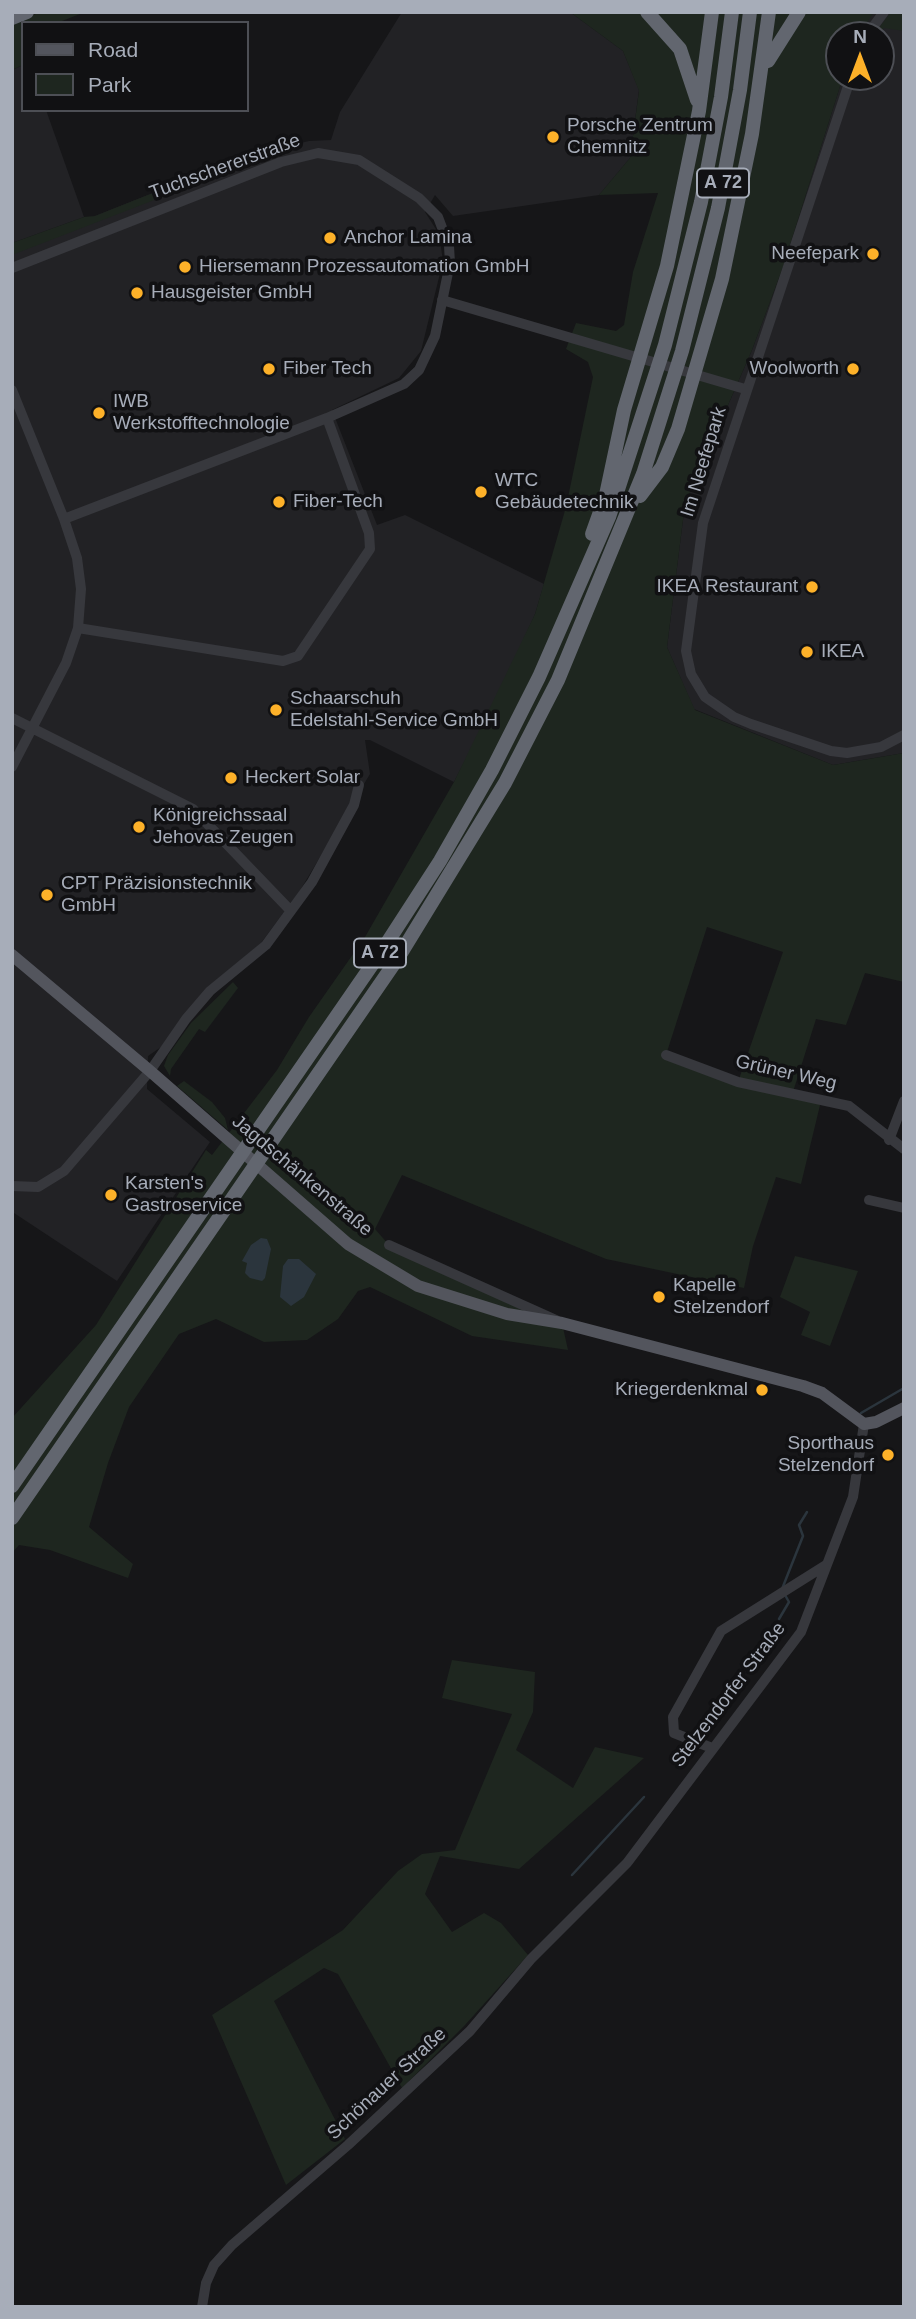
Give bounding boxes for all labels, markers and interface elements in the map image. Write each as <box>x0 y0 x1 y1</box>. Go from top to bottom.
legend <box>21 21 248 112</box>
north arrow <box>825 21 895 91</box>
text: N <box>853 26 867 47</box>
text: Road <box>88 38 138 61</box>
text: Park <box>88 73 131 96</box>
place label: Porsche Zentrum Chemnitz <box>567 115 713 159</box>
street label: Tuchschererstraße <box>147 129 303 205</box>
marker: Porsche Zentrum Chemnitz <box>545 129 561 145</box>
road number: A 72 <box>697 168 749 198</box>
place label: Anchor Lamina <box>344 227 472 249</box>
marker: Anchor Lamina <box>322 230 338 246</box>
place label: Neefepark <box>771 243 859 265</box>
marker: Neefepark <box>865 246 881 262</box>
place label: Hiersemann Prozessautomation GmbH <box>199 256 530 278</box>
marker: Hiersemann Prozessautomation GmbH <box>177 259 193 275</box>
place label: Hausgeister GmbH <box>151 282 313 304</box>
marker: Hausgeister GmbH <box>129 285 145 301</box>
place label: Fiber Tech <box>283 358 372 380</box>
place label: Woolworth <box>750 358 839 380</box>
marker: Fiber Tech <box>261 361 277 377</box>
marker: Woolworth <box>845 361 861 377</box>
place label: IWB Werkstofftechnologie <box>113 391 290 435</box>
street label: Im Neefepark <box>676 404 732 520</box>
marker: IWB Werkstofftechnologie <box>91 405 107 421</box>
place label: WTC Gebäudetechnik <box>495 470 633 514</box>
marker: WTC Gebäudetechnik <box>473 484 489 500</box>
place label: Fiber-Tech <box>293 491 383 513</box>
marker: Fiber-Tech <box>271 494 287 510</box>
place label: IKEA Restaurant <box>656 576 798 598</box>
marker: IKEA Restaurant <box>804 579 820 595</box>
place label: IKEA <box>821 641 864 663</box>
marker: IKEA <box>799 644 815 660</box>
place label: Schaarschuh Edelstahl-Service GmbH <box>290 688 498 732</box>
marker: Schaarschuh Edelstahl-Service GmbH <box>268 702 284 718</box>
place label: Heckert Solar <box>245 767 360 789</box>
marker: Heckert Solar <box>223 770 239 786</box>
place label: Königreichssaal Jehovas Zeugen <box>153 805 293 849</box>
marker: Königreichssaal Jehovas Zeugen <box>131 819 147 835</box>
place label: CPT Präzisionstechnik GmbH <box>61 873 252 917</box>
marker: CPT Präzisionstechnik GmbH <box>39 887 55 903</box>
road number: A 72 <box>354 938 406 968</box>
street label: Grüner Weg <box>733 1050 839 1096</box>
street label: Jagdschänkenstraße <box>227 1111 377 1241</box>
place label: Karsten's Gastroservice <box>125 1173 242 1217</box>
marker: Karsten's Gastroservice <box>103 1187 119 1203</box>
place label: Kapelle Stelzendorf <box>673 1275 769 1319</box>
marker: Kapelle Stelzendorf <box>651 1289 667 1305</box>
place label: Kriegerdenkmal <box>615 1379 748 1401</box>
marker: Kriegerdenkmal <box>754 1382 770 1398</box>
place label: Sporthaus Stelzendorf <box>778 1433 874 1477</box>
marker: Sporthaus Stelzendorf <box>880 1447 896 1463</box>
street label: Stelzendorfer Straße <box>667 1618 791 1772</box>
street label: Schönauer Straße <box>323 2023 451 2145</box>

